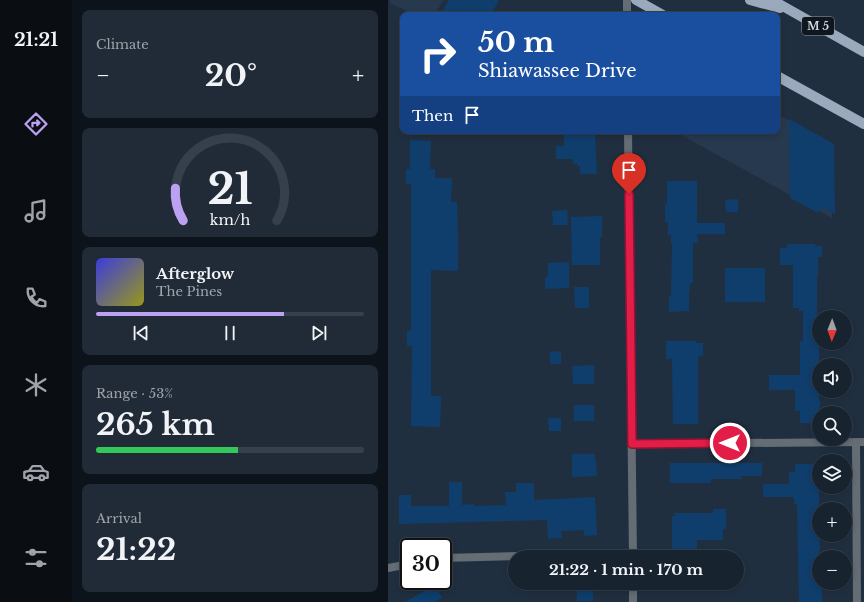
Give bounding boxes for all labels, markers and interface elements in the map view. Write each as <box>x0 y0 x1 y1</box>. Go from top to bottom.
road number: M 5 <box>802 17 834 35</box>
text: 50 m <box>478 25 554 60</box>
icon: right <box>412 28 464 80</box>
text: 21:21 <box>14 29 58 51</box>
text: Climate <box>96 36 149 53</box>
text: 20° <box>205 57 257 94</box>
text: Shiawassee Drive <box>478 60 636 82</box>
text: − <box>96 62 110 89</box>
text: + <box>352 62 364 89</box>
icon: arrive <box>461 104 483 126</box>
text: Then <box>412 106 453 125</box>
icon: directions <box>22 110 50 138</box>
pin <box>612 153 646 194</box>
icon: arrive <box>618 159 640 181</box>
text: 21 <box>207 163 253 214</box>
icon: music <box>22 197 50 225</box>
text: km/h <box>210 210 250 228</box>
text: Afterglow <box>156 264 234 283</box>
text: The Pines <box>156 283 222 300</box>
icon: phone <box>22 284 50 312</box>
north arrow <box>812 310 852 350</box>
map controls <box>812 310 852 590</box>
icon: previous <box>130 322 152 344</box>
icon: pause <box>219 322 241 344</box>
icon: next <box>308 322 330 344</box>
button: sound <box>812 358 852 398</box>
icon: climate <box>22 371 50 399</box>
text: Range · 53% <box>96 385 173 402</box>
text: 265 km <box>96 406 215 443</box>
button: search <box>812 406 852 446</box>
position arrow <box>709 422 751 464</box>
button: layers <box>812 454 852 494</box>
icon: car <box>22 458 50 486</box>
button: + <box>812 502 852 542</box>
text: Arrival <box>96 510 142 527</box>
text: 21:22 <box>96 531 176 568</box>
speed limit sign: 30 <box>400 538 452 590</box>
icon: filters <box>22 544 50 572</box>
button: − <box>812 550 852 590</box>
text: 21:22 · 1 min · 170 m <box>549 560 703 579</box>

